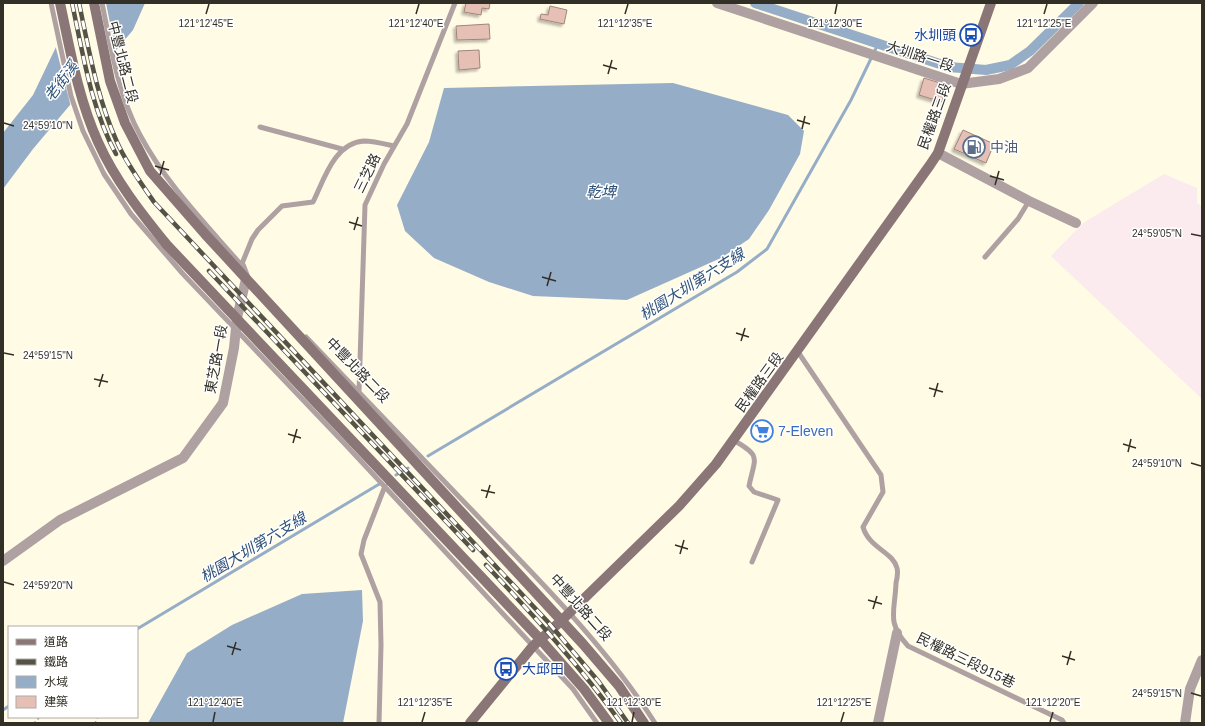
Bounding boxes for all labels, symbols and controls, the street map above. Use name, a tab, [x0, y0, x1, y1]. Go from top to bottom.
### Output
text: 121°12'45"E	[178, 18, 234, 29]
text: 121°12'40"E	[388, 18, 444, 29]
text: 121°12'35"E	[597, 18, 653, 29]
text: 121°12'30"E	[807, 18, 863, 29]
text: 121°12'25"E	[1016, 18, 1072, 29]
street label: 中豐北路二段	[105, 19, 141, 105]
bus stop icon: 水圳頭	[958, 22, 984, 48]
place label: 水圳頭	[914, 27, 956, 43]
street label: 大圳路一段	[884, 38, 956, 74]
water label: 老街溪	[41, 56, 83, 104]
street label: 民權路三段	[915, 80, 953, 152]
text: 24°59'10"N	[23, 120, 73, 131]
fuel station icon: 中油	[961, 134, 987, 160]
place label: 中油	[990, 139, 1018, 155]
street label: 三芝路	[351, 151, 383, 195]
water label: 乾埤	[586, 183, 618, 200]
text: 24°59'05"N	[1132, 228, 1182, 239]
water label: 桃園大圳第六支線	[637, 244, 749, 323]
street label: 東芝路一段	[202, 323, 230, 395]
street label: 中豐北路二段	[323, 334, 393, 406]
street label: 民權路三段	[732, 349, 786, 415]
text: 24°59'15"N	[23, 350, 73, 361]
supermarket icon: 7-Eleven	[749, 418, 775, 444]
place label: 7-Eleven	[778, 423, 833, 439]
text: 24°59'10"N	[1132, 458, 1182, 469]
water label: 桃園大圳第六支線	[197, 508, 311, 585]
street label: 中豐北路二段	[547, 570, 615, 644]
text: 24°59'20"N	[23, 580, 73, 591]
legend	[8, 626, 138, 718]
street label: 民權路三段915巷	[914, 629, 1018, 691]
text: 道路	[44, 635, 68, 649]
text: 鐵路	[44, 655, 68, 669]
bus stop icon: 大邱田	[493, 656, 519, 682]
place label: 大邱田	[522, 661, 564, 677]
text: 水域	[44, 675, 68, 689]
text: 24°59'15"N	[1132, 688, 1182, 699]
text: 建築	[44, 695, 68, 709]
text: 121°12'40"E	[187, 697, 243, 708]
text: 121°12'35"E	[397, 697, 453, 708]
text: 121°12'30"E	[606, 697, 662, 708]
text: 121°12'25"E	[816, 697, 872, 708]
text: 121°12'20"E	[1025, 697, 1081, 708]

